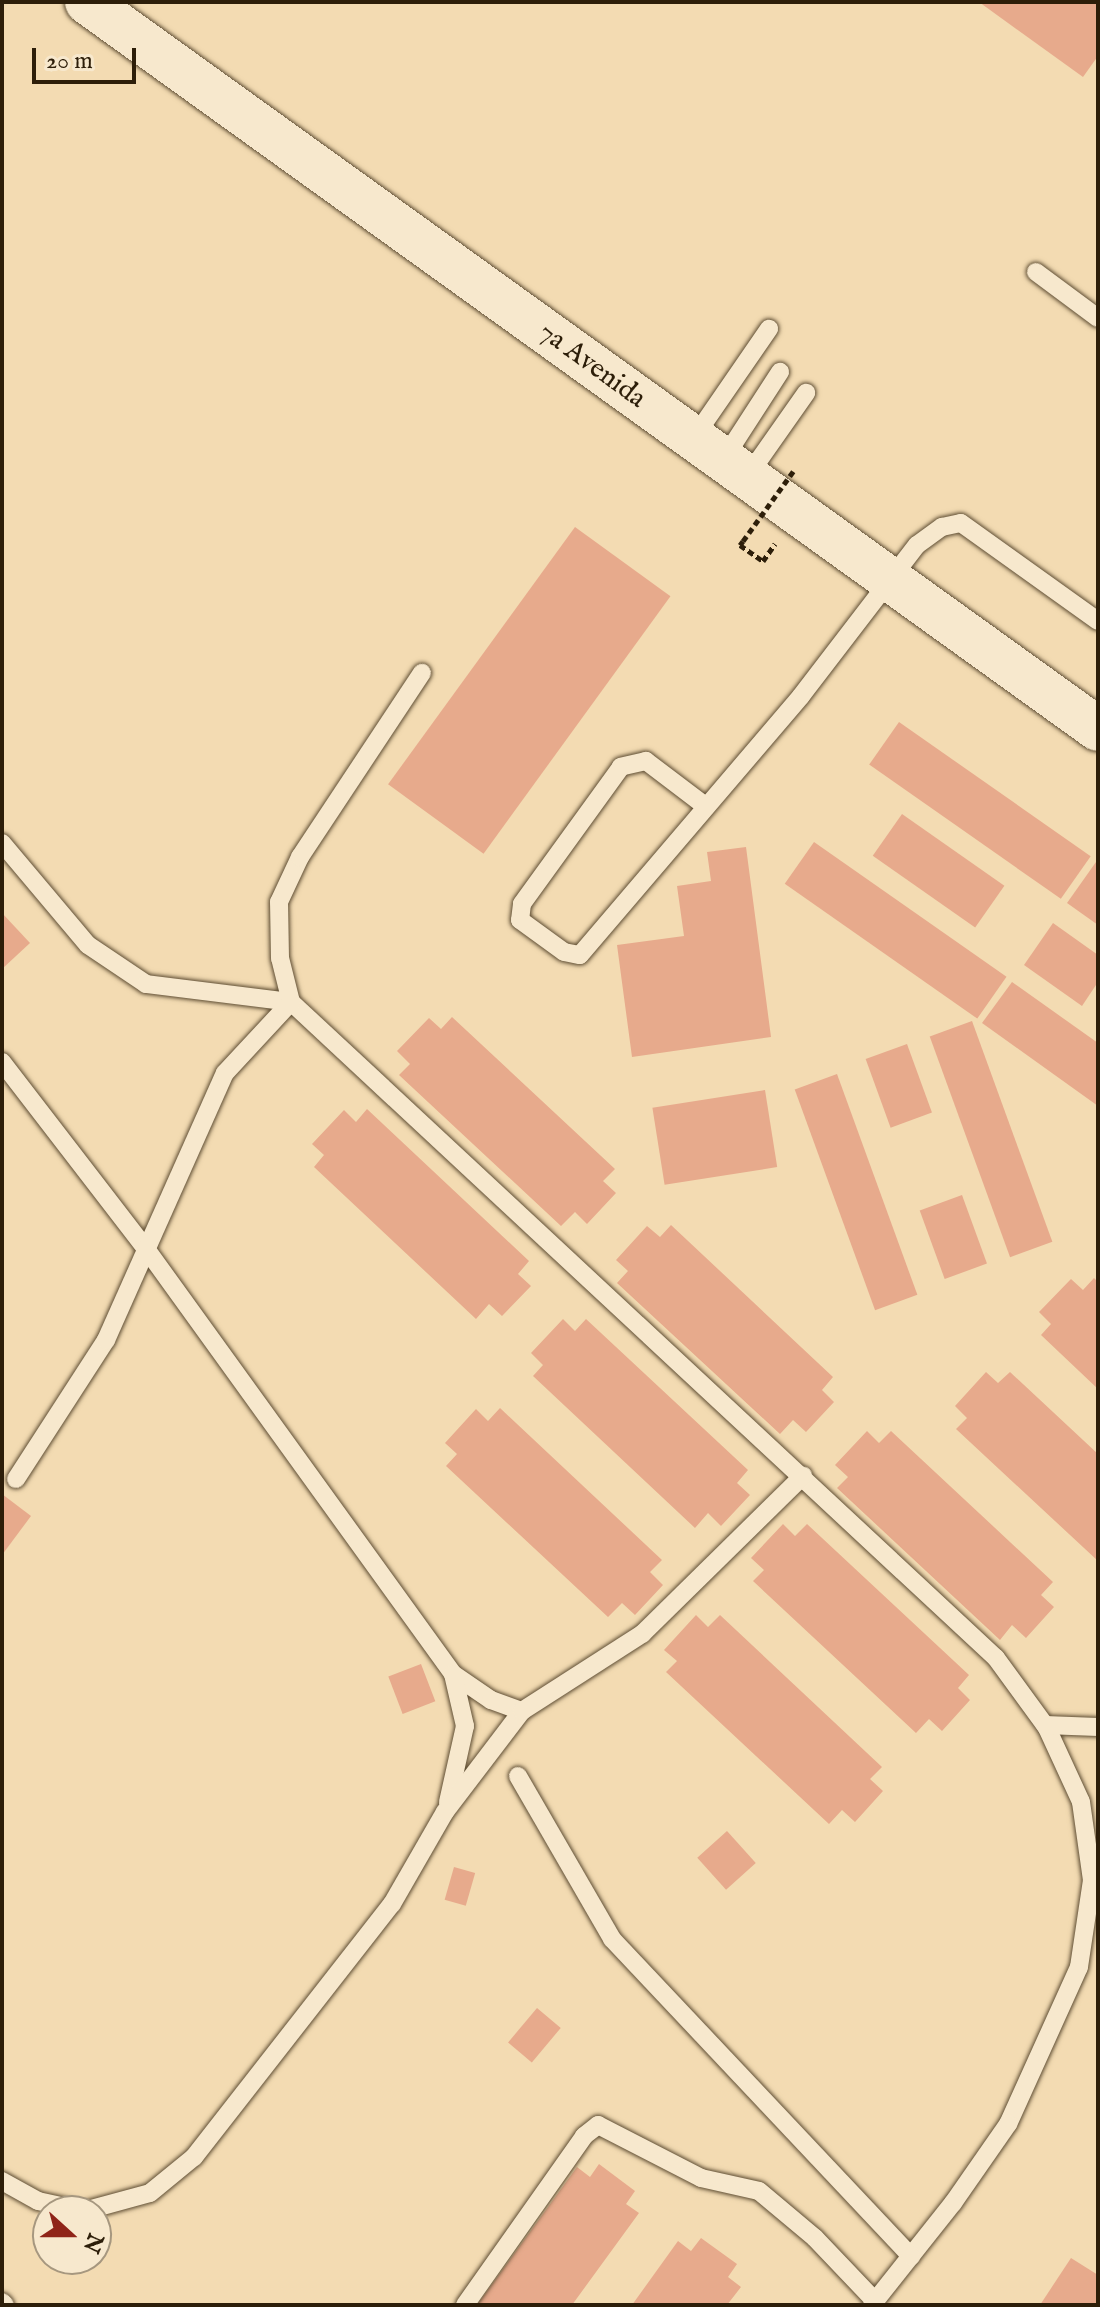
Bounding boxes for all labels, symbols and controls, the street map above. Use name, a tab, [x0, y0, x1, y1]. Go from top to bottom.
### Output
scale bar	[36, 32, 140, 82]
text: 20 m	[46, 46, 93, 77]
street label: 7a Avenida	[532, 316, 652, 416]
north arrow	[32, 2195, 112, 2275]
text: N	[76, 2229, 109, 2257]

